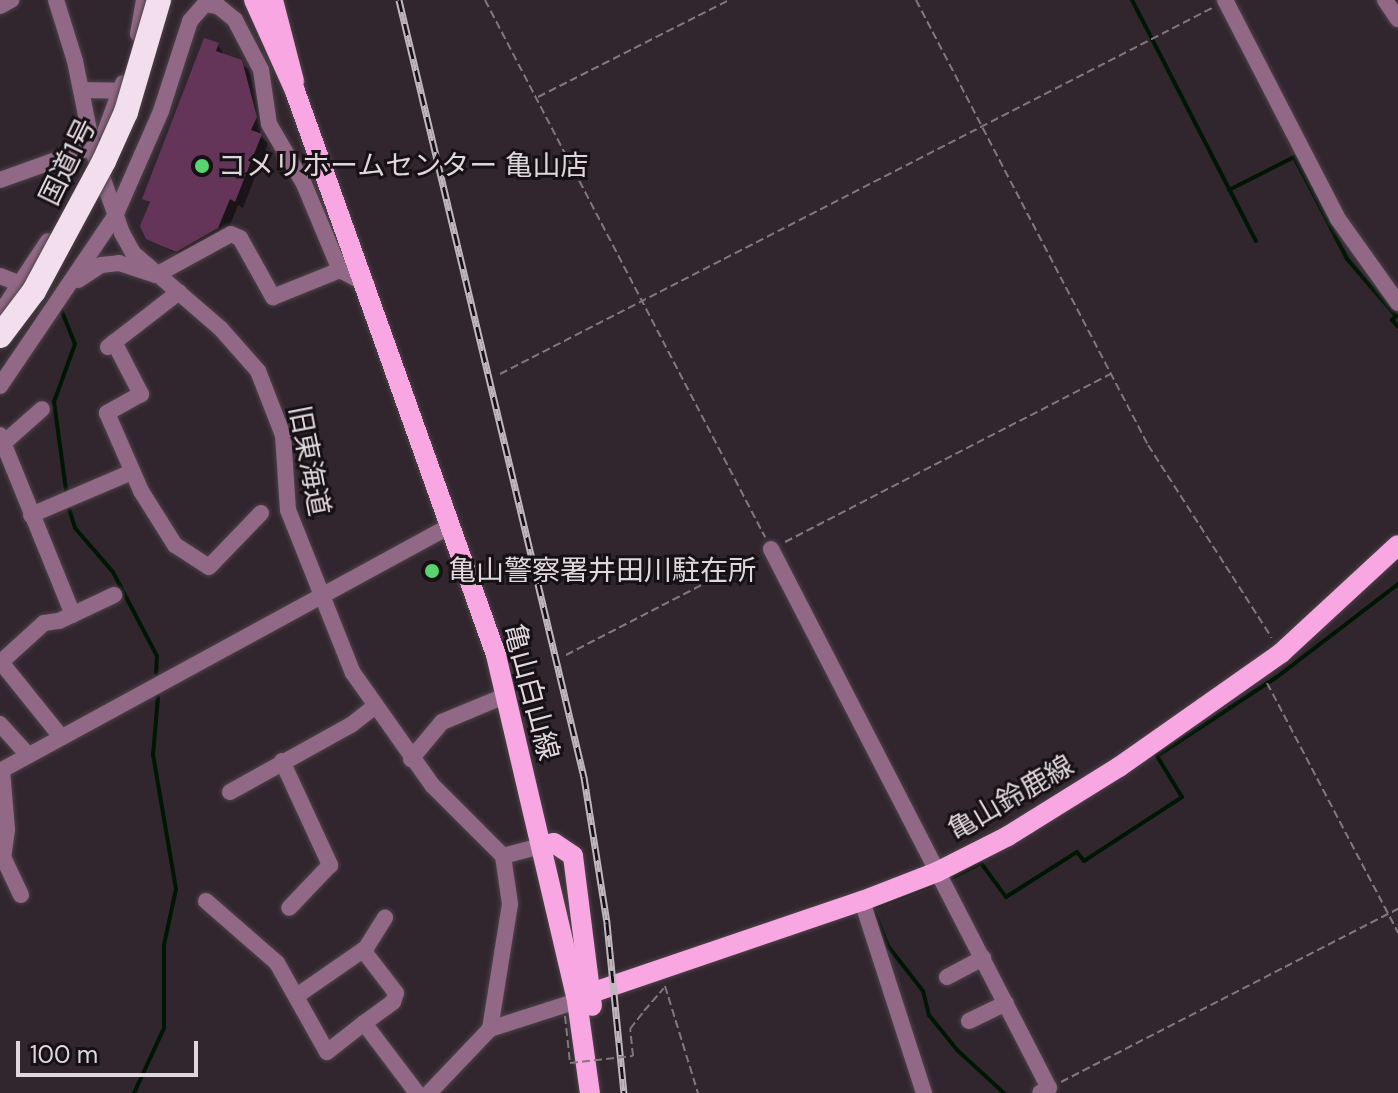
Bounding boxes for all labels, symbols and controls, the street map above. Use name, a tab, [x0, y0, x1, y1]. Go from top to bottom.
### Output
street label: 国道1号	[33, 113, 103, 211]
place label: コメリホームセンター 亀山店	[218, 149, 589, 183]
marker: コメリホームセンター 亀山店	[193, 157, 211, 175]
street label: 旧東海道	[282, 403, 336, 519]
place label: 亀山警察署井田川駐在所	[448, 554, 756, 588]
marker: 亀山警察署井田川駐在所	[423, 562, 441, 580]
street label: 亀山白山線	[497, 620, 565, 764]
street label: 亀山鈴鹿線	[942, 748, 1080, 848]
scale bar	[20, 1025, 202, 1075]
text: 100 m	[30, 1039, 98, 1070]

